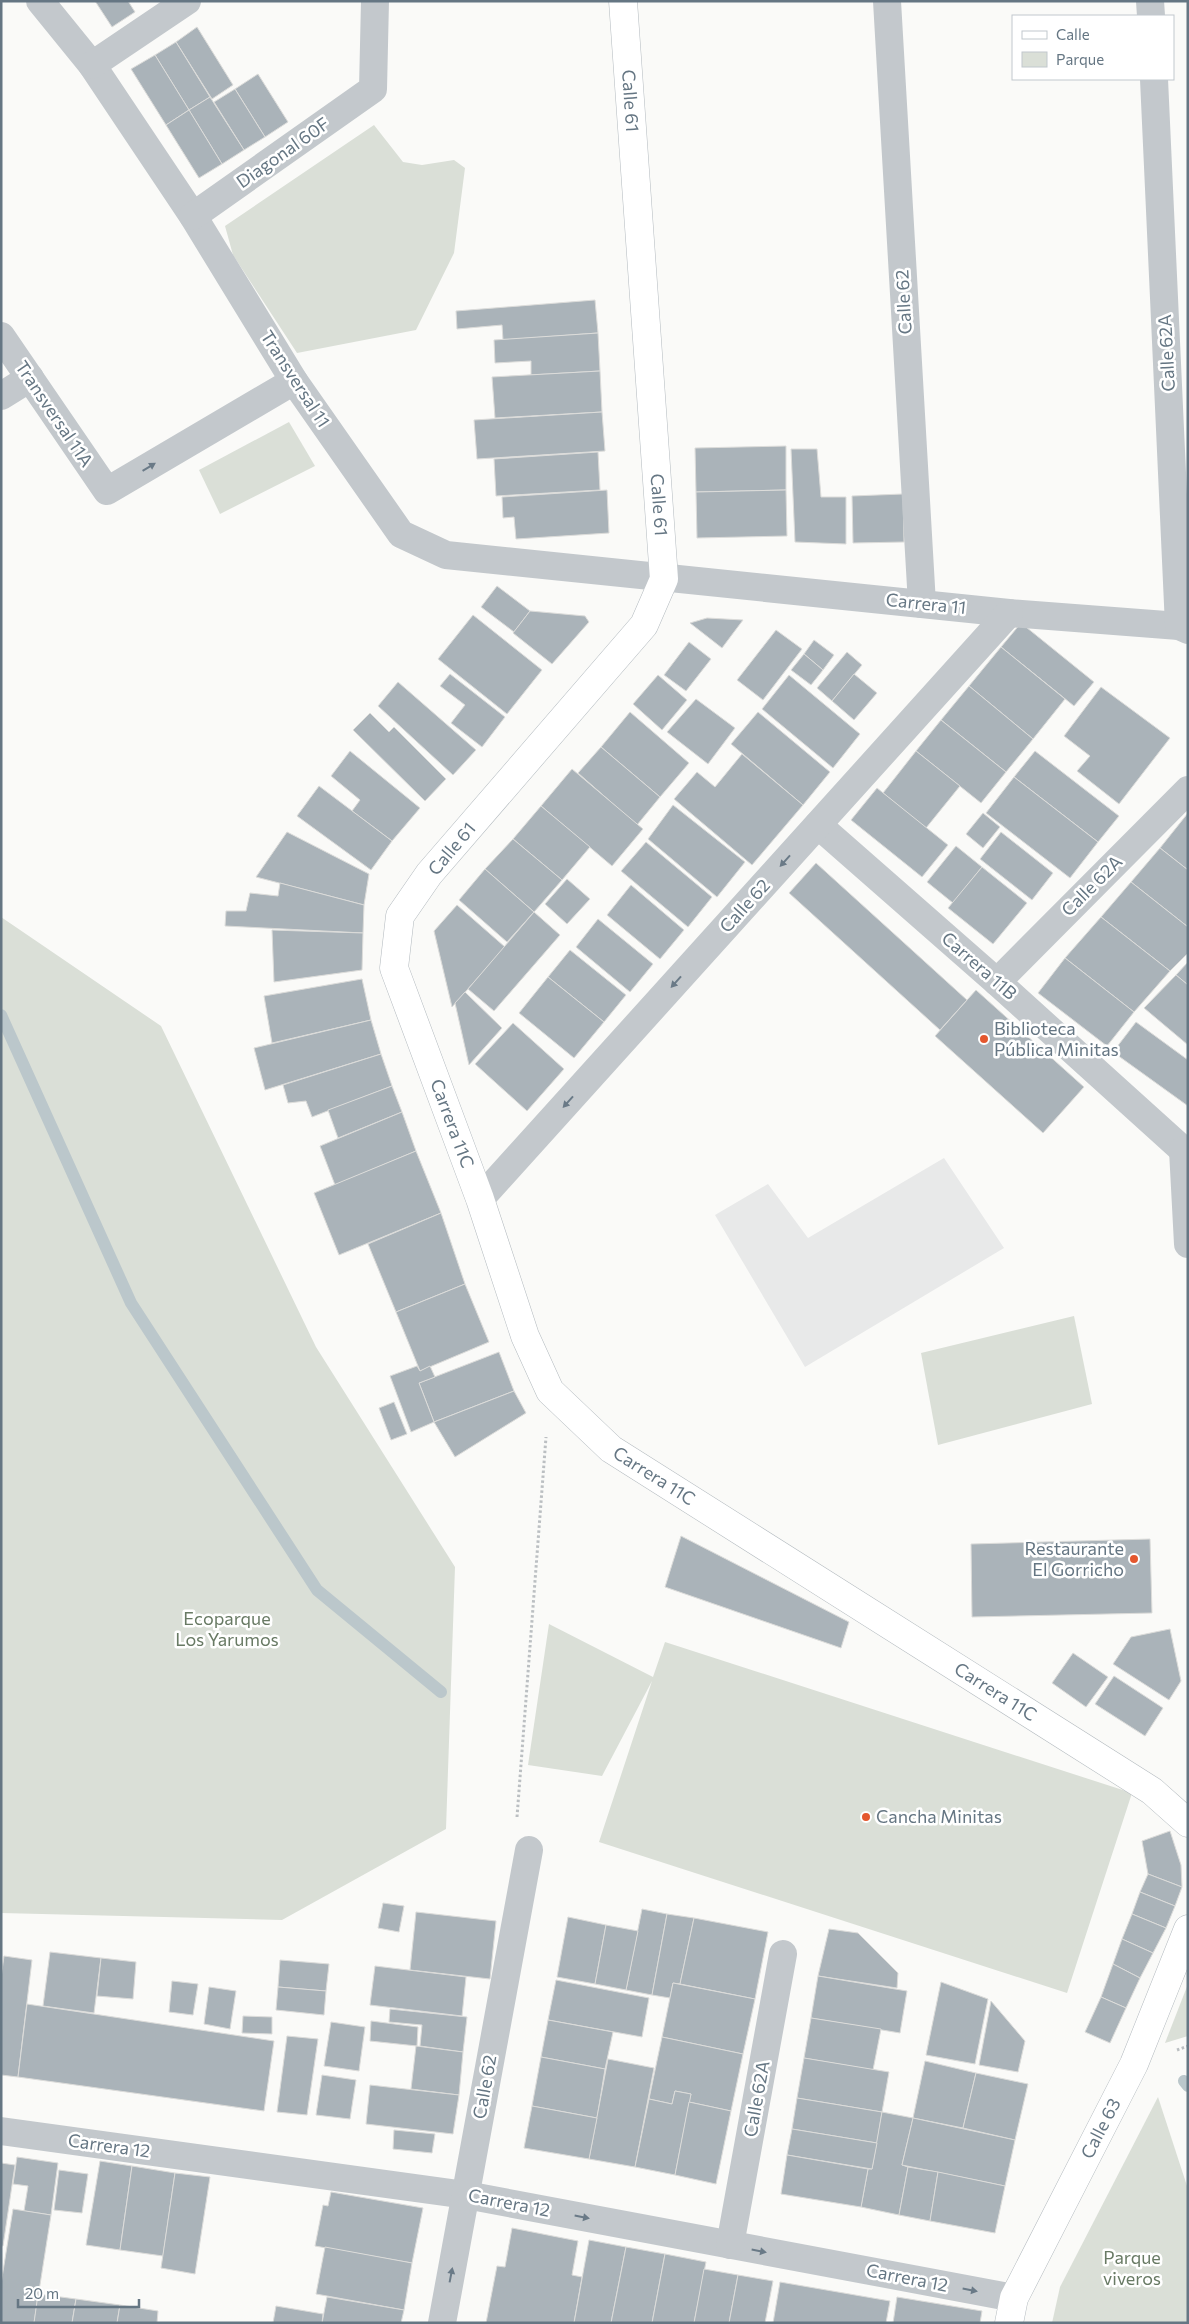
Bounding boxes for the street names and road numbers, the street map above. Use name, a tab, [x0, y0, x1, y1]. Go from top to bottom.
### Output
street label: Calle 61	[618, 69, 644, 133]
street label: Diagonal 60F	[232, 112, 333, 192]
street label: Calle 62	[890, 269, 916, 335]
street label: Calle 62A	[1153, 314, 1179, 392]
street label: Transversal 11	[256, 326, 335, 431]
street label: Transversal 11A	[11, 356, 98, 471]
street label: Calle 61	[647, 473, 673, 537]
street label: Carrera 11	[885, 588, 967, 618]
street label: Calle 61	[423, 817, 480, 879]
street label: Calle 62A	[1056, 850, 1126, 920]
street label: Calle 62	[714, 874, 774, 937]
street label: Carrera 11B	[938, 927, 1022, 1004]
street label: Carrera 11C	[426, 1076, 479, 1171]
street label: Carrera 11C	[609, 1441, 700, 1509]
street label: Carrera 11C	[951, 1657, 1041, 1725]
street label: Calle 62	[468, 2053, 500, 2121]
street label: Calle 62A	[738, 2059, 774, 2139]
street label: Calle 63	[1075, 2094, 1125, 2162]
street label: Carrera 12	[67, 2128, 152, 2162]
street label: Carrera 12	[466, 2183, 552, 2221]
street label: Carrera 12	[864, 2258, 950, 2296]

